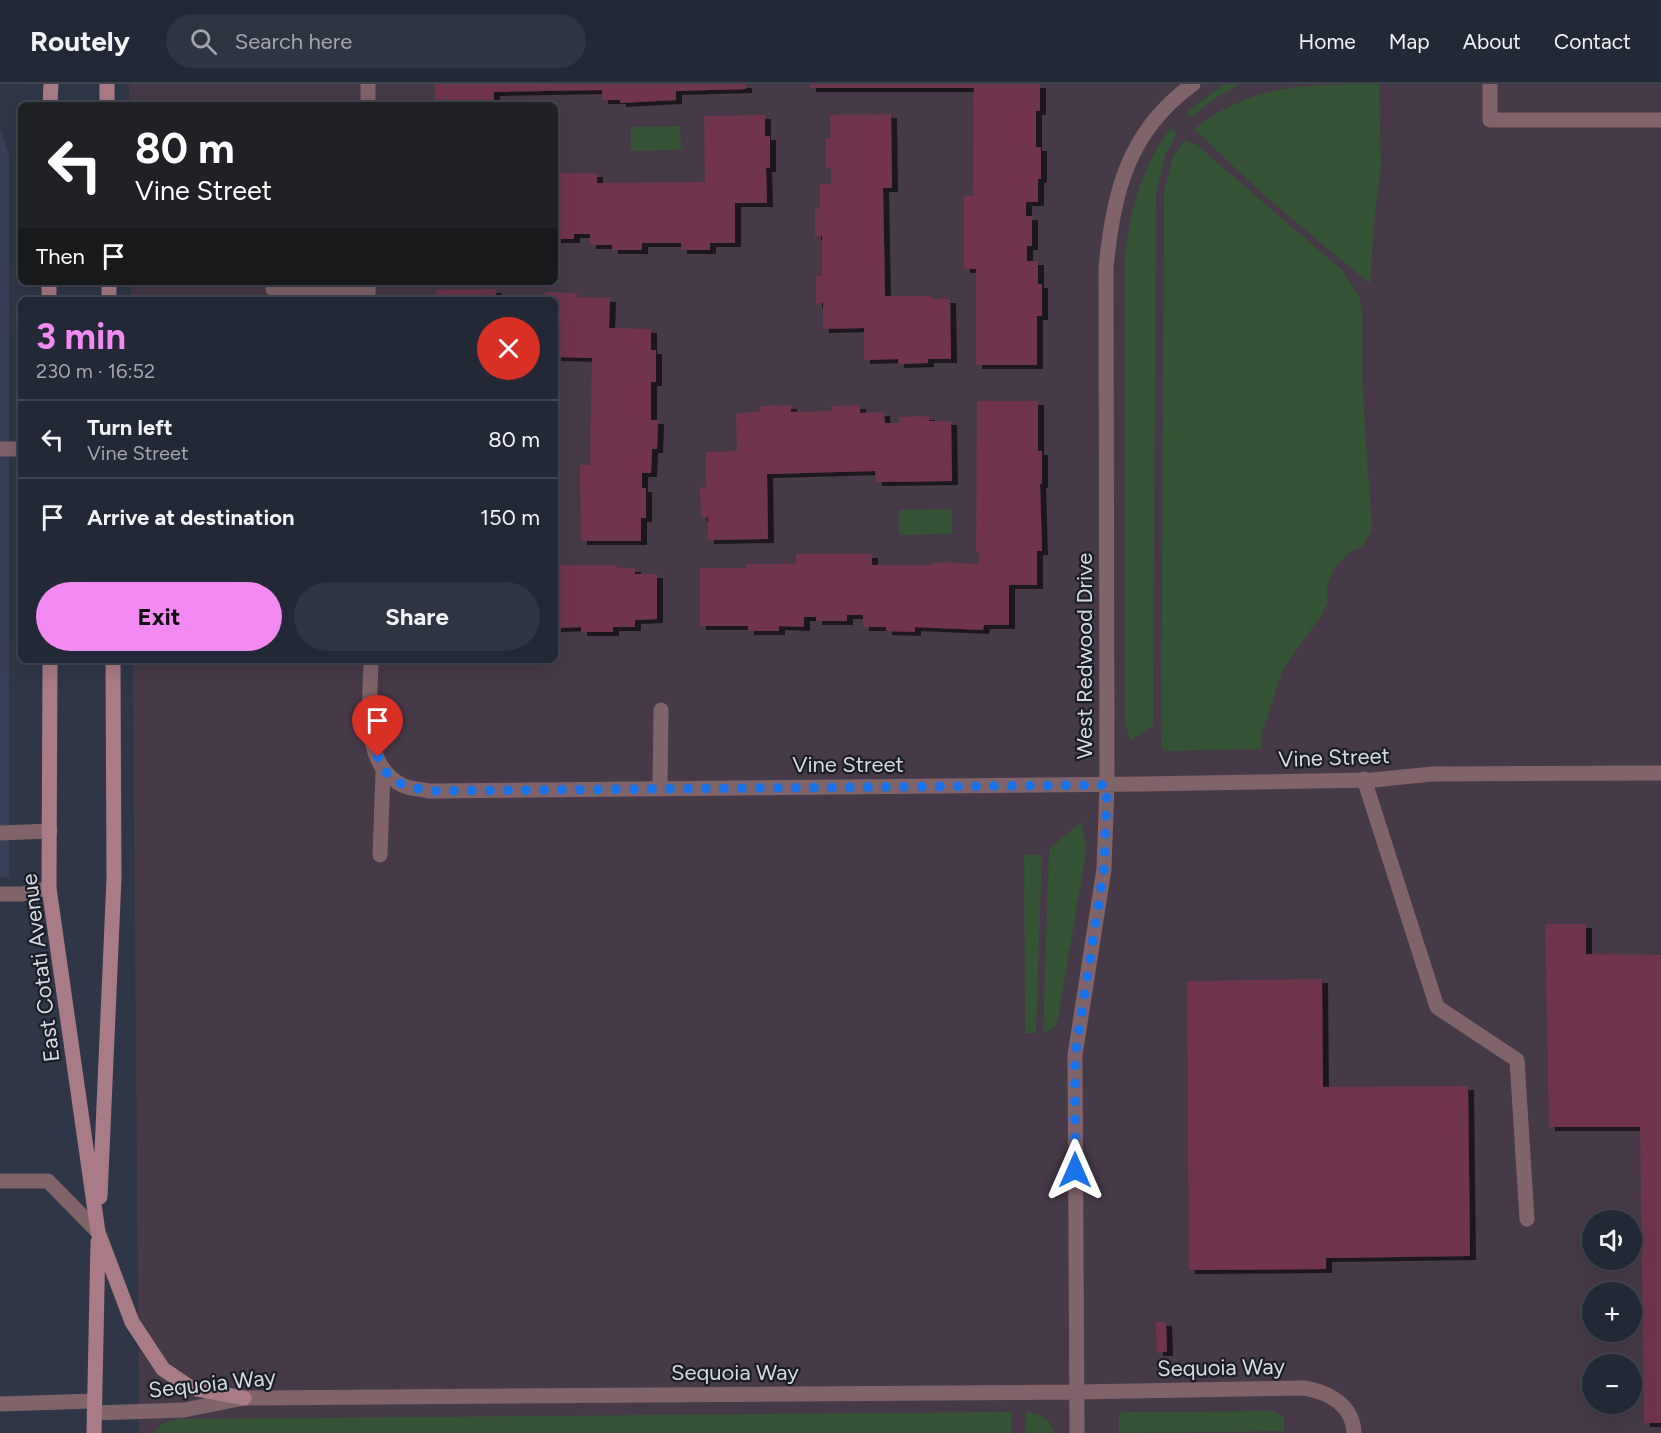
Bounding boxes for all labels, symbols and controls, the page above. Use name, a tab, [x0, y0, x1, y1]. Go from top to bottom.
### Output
search box	[166, 14, 586, 68]
text: Routely	[30, 24, 130, 58]
icon: search	[187, 25, 220, 58]
text: Search here	[235, 28, 352, 55]
text: Home	[1299, 29, 1356, 54]
text: Map	[1389, 29, 1430, 54]
text: About	[1463, 29, 1521, 54]
text: Contact	[1554, 29, 1631, 54]
text: 80 m	[135, 123, 235, 174]
icon: left	[36, 126, 114, 204]
text: Vine Street	[135, 174, 272, 207]
icon: arrive	[97, 240, 130, 273]
text: Then	[36, 243, 85, 270]
text: 3 min	[36, 315, 126, 358]
button: close	[477, 317, 540, 380]
text: 230 m · 16:52	[36, 359, 155, 383]
text: Turn left	[87, 414, 173, 441]
icon: left	[36, 423, 69, 456]
text: 80 m	[488, 426, 540, 453]
text: Vine Street	[87, 441, 189, 465]
icon: arrive	[36, 501, 69, 534]
text: Arrive at destination	[87, 504, 295, 531]
text: 150 m	[480, 504, 540, 531]
street label: West Redwood Drive	[1071, 553, 1098, 759]
button: Exit	[36, 582, 282, 651]
button: Share	[294, 582, 540, 651]
pin	[352, 695, 403, 757]
icon: arrive	[361, 704, 394, 737]
street label: Vine Street	[1278, 742, 1390, 773]
street label: Vine Street	[792, 751, 904, 778]
street label: East Cotati Avenue	[16, 872, 65, 1064]
position arrow	[1043, 1138, 1107, 1202]
map controls	[1582, 1210, 1642, 1414]
button: sound	[1582, 1210, 1642, 1270]
button: +	[1582, 1282, 1642, 1342]
street label: Sequoia Way	[1157, 1353, 1286, 1382]
button: −	[1582, 1354, 1642, 1414]
street label: Sequoia Way	[671, 1359, 799, 1386]
street label: Sequoia Way	[147, 1363, 277, 1404]

